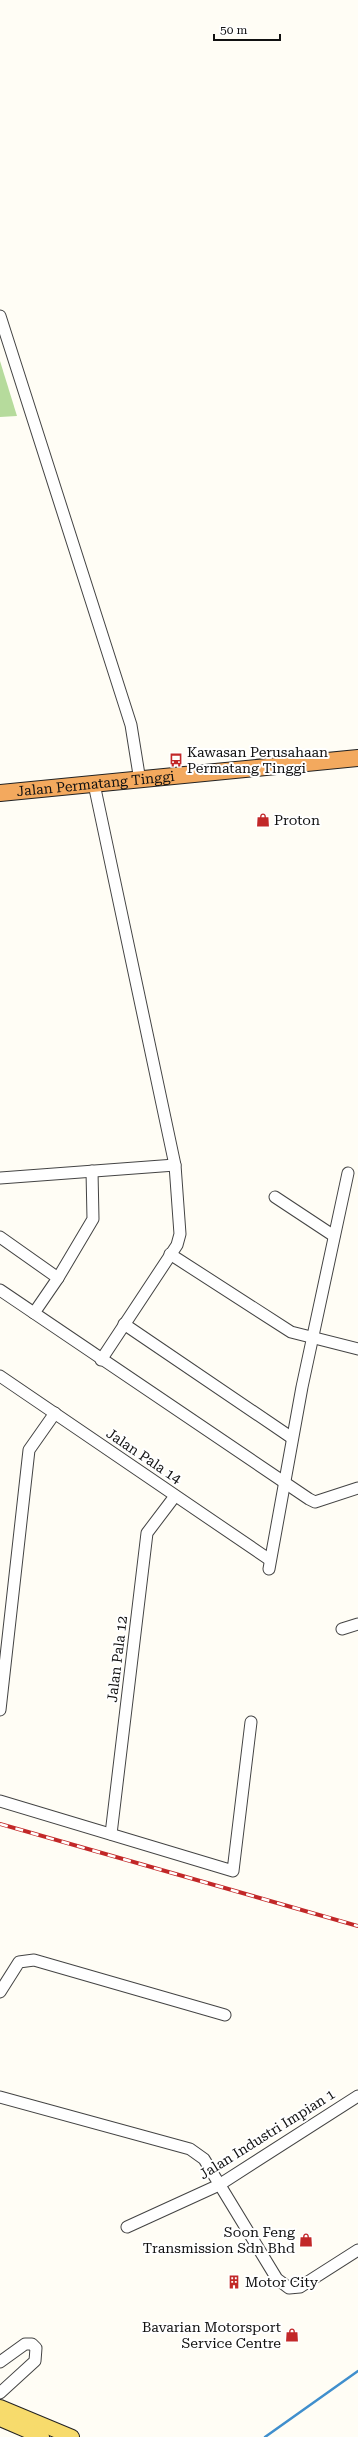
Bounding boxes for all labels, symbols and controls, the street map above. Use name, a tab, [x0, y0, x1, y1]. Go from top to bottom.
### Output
scale bar	[214, 16, 280, 42]
text: 50 m	[220, 23, 247, 37]
place label: Kawasan Perusahaan Permatang Tinggi	[187, 744, 328, 776]
bus stop icon: Kawasan Perusahaan Permatang Tinggi	[168, 752, 184, 768]
street label: Jalan Permatang Tinggi	[16, 768, 176, 799]
shop icon: Proton	[255, 812, 271, 828]
place label: Proton	[274, 812, 320, 828]
street label: Jalan Pala 14	[103, 1425, 185, 1487]
street label: Jalan Pala 12	[104, 1615, 130, 1703]
street label: Jalan Industri Impian 1	[196, 2086, 338, 2182]
place label: Soon Feng Transmission Sdn Bhd	[143, 2224, 295, 2256]
shop icon: Soon Feng Transmission Sdn Bhd	[298, 2232, 314, 2248]
building icon: Motor City	[226, 2274, 242, 2290]
place label: Motor City	[245, 2274, 319, 2290]
place label: Bavarian Motorsport Service Centre	[142, 2319, 281, 2351]
shop icon: Bavarian Motorsport Service Centre	[284, 2327, 300, 2343]

